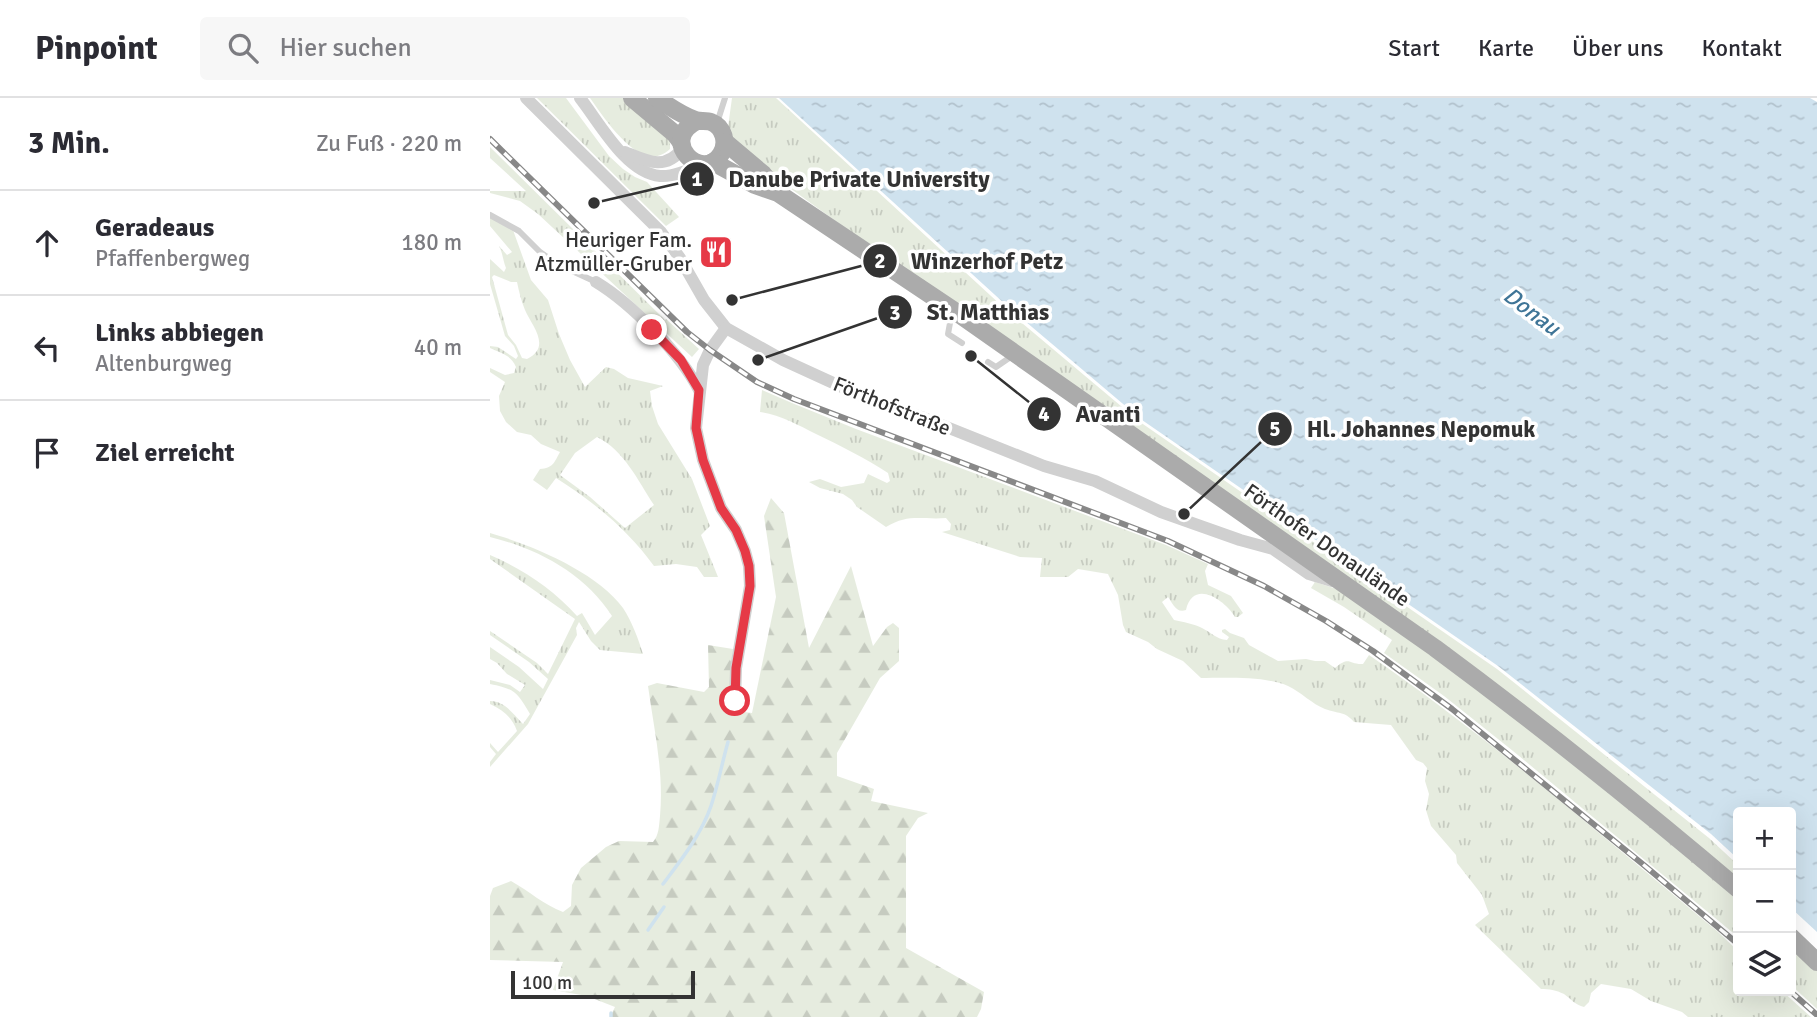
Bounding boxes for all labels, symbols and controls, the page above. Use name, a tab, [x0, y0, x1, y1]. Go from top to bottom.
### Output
search box	[200, 17, 690, 80]
text: Pinpoint	[35, 28, 158, 69]
icon: search	[224, 29, 262, 67]
text: Hier suchen	[280, 32, 412, 64]
text: Start	[1388, 33, 1440, 63]
text: Karte	[1478, 33, 1534, 63]
text: Über uns	[1572, 33, 1664, 63]
text: Kontakt	[1702, 33, 1782, 63]
text: 3 Min.	[28, 125, 110, 162]
text: Zu Fuß · 220 m	[316, 129, 462, 158]
callout: Danube Private University	[679, 157, 1004, 201]
text: Danube Private University	[728, 165, 990, 194]
text: 1	[691, 166, 703, 192]
text: Geradeaus	[95, 212, 214, 244]
icon: ahead	[28, 224, 66, 262]
place label: Heuriger Fam. Atzmüller-Gruber	[535, 227, 692, 277]
text: 180 m	[401, 228, 462, 257]
restaurant icon: Heuriger Fam. Atzmüller-Gruber	[697, 233, 735, 271]
callout: Winzerhof Petz	[862, 239, 1078, 283]
text: Pfaffenbergweg	[95, 244, 250, 273]
text: Winzerhof Petz	[911, 247, 1063, 276]
text: 2	[874, 248, 886, 274]
water label: Donau	[1498, 281, 1567, 343]
callout: St. Matthias	[878, 290, 1063, 334]
text: St. Matthias	[927, 298, 1049, 327]
text: 3	[889, 300, 901, 326]
route end	[636, 314, 667, 345]
text: Links abbiegen	[95, 317, 264, 349]
icon: left	[28, 329, 66, 367]
text: 40 m	[414, 333, 462, 362]
text: Altenburgweg	[95, 349, 232, 378]
street label: Förthofstraße	[829, 371, 955, 441]
callout: Avanti	[1027, 392, 1155, 436]
text: Avanti	[1075, 400, 1141, 429]
text: 4	[1038, 401, 1050, 427]
callout: Hl. Johannes Nepomuk	[1258, 407, 1549, 451]
text: Hl. Johannes Nepomuk	[1307, 415, 1535, 444]
text: 5	[1269, 416, 1281, 442]
icon: arrive	[28, 434, 66, 472]
text: Ziel erreicht	[95, 437, 235, 469]
street label: Förthofer Donaulände	[1239, 478, 1415, 612]
route start	[719, 685, 750, 716]
map controls	[1733, 807, 1796, 996]
button: +	[1733, 807, 1796, 870]
button: −	[1733, 870, 1796, 933]
button: layers	[1733, 933, 1796, 996]
scale bar	[511, 968, 695, 1000]
text: 100 m	[522, 971, 572, 995]

